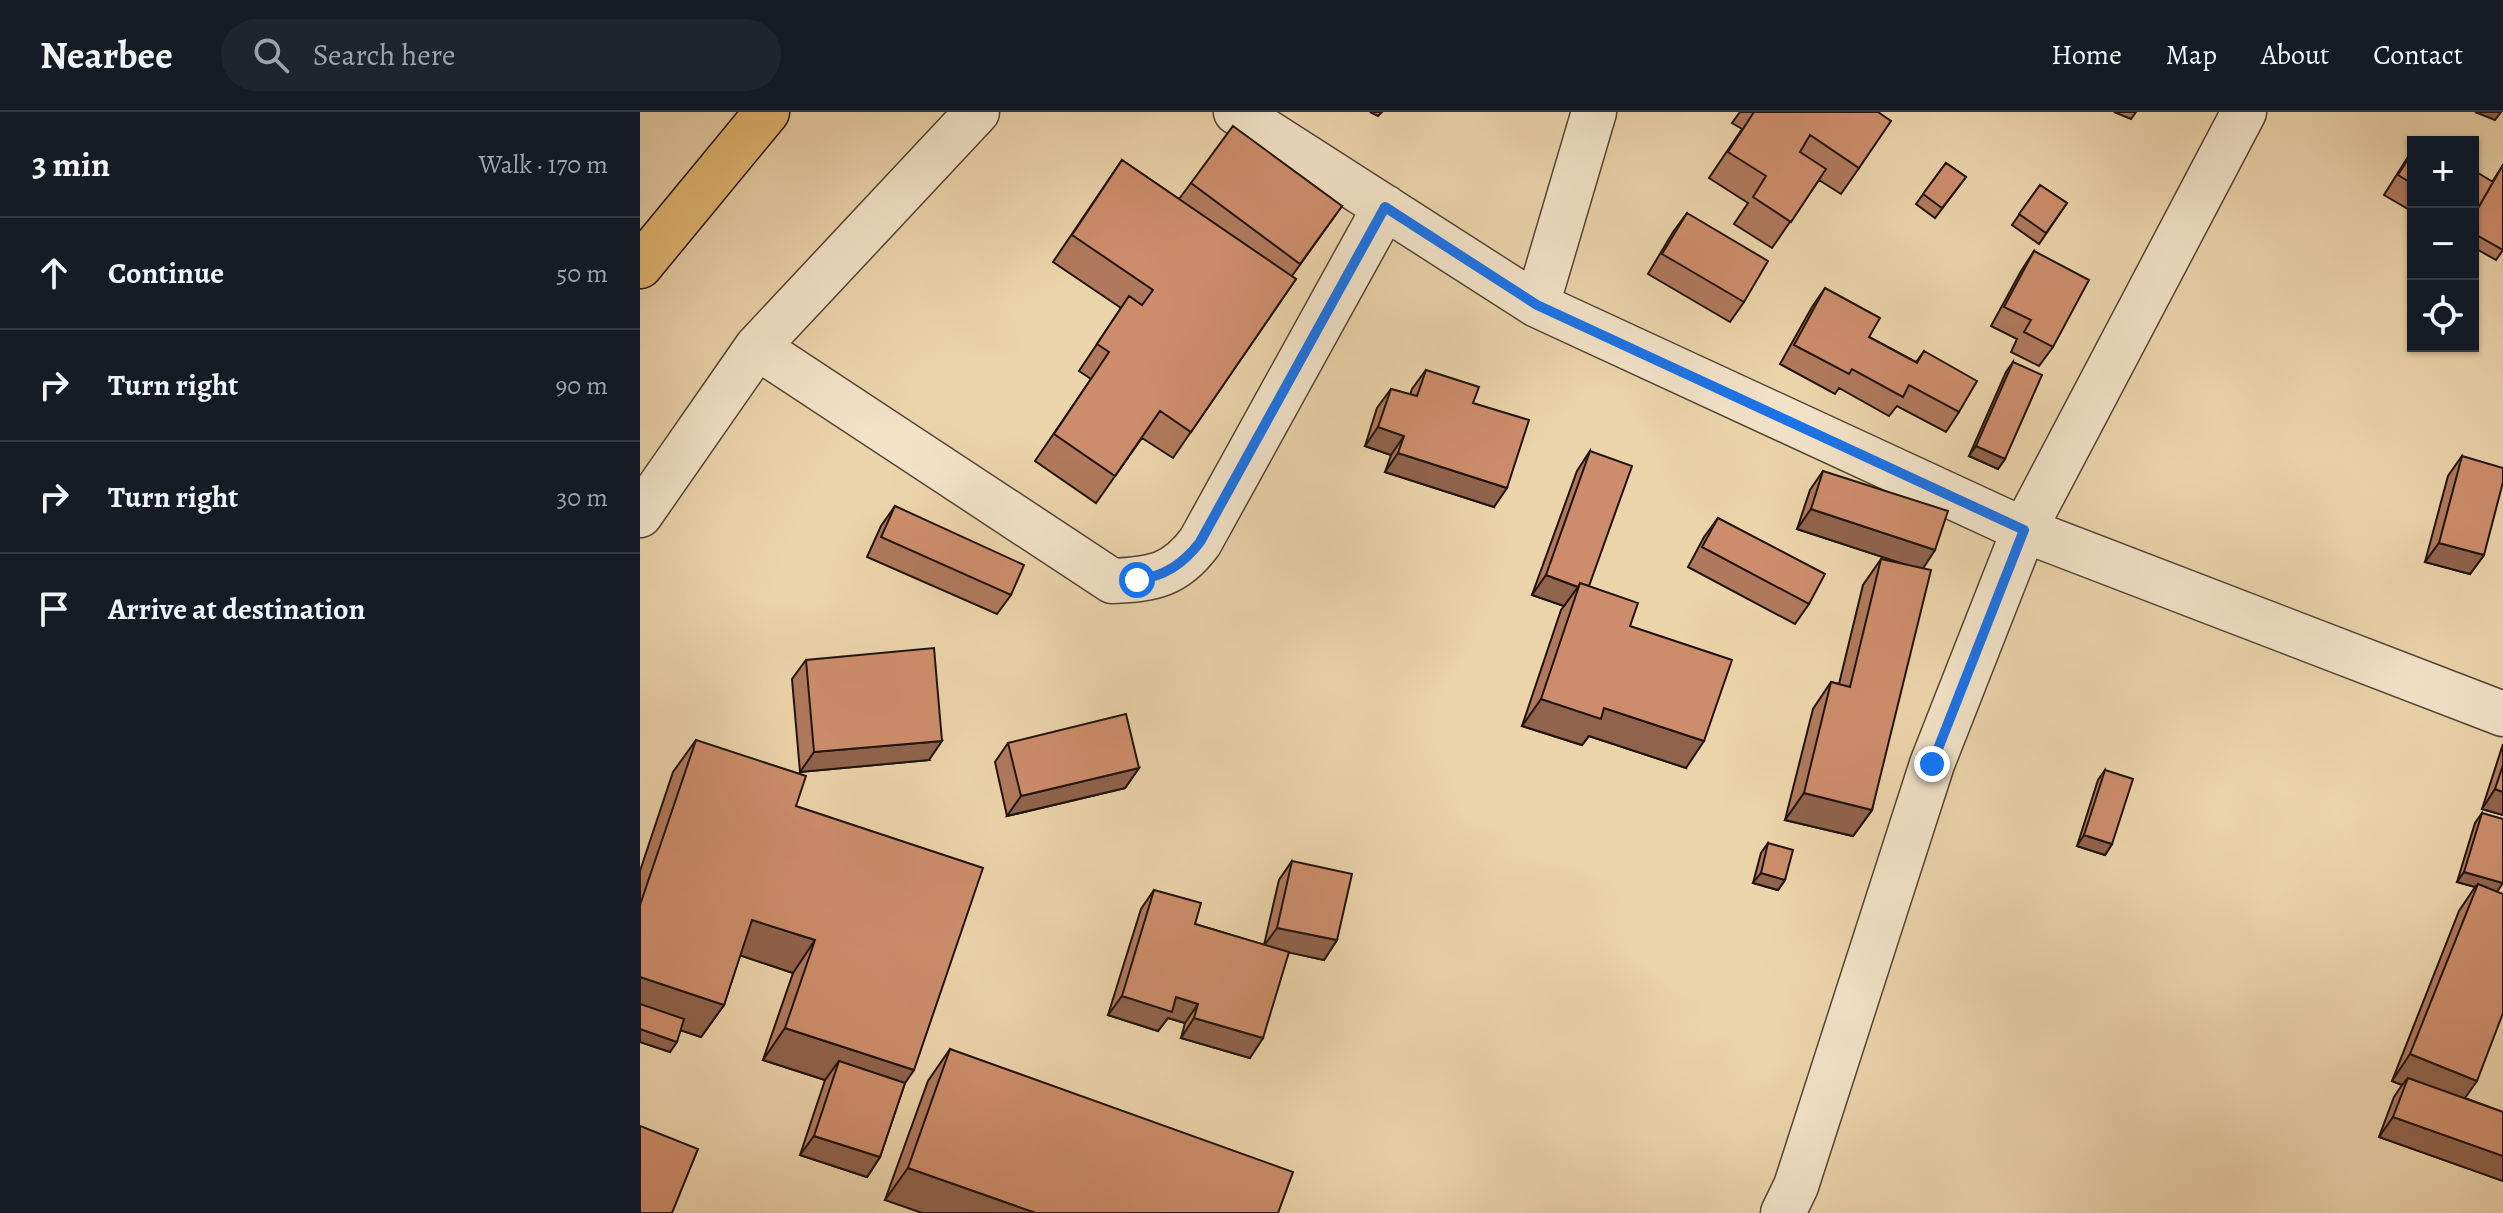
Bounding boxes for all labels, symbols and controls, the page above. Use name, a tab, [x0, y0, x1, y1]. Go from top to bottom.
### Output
search box	[221, 19, 781, 91]
text: Nearbee	[40, 29, 173, 81]
icon: search	[249, 33, 293, 77]
text: Search here	[313, 35, 455, 75]
text: Home	[2051, 36, 2122, 74]
text: Map	[2166, 36, 2217, 74]
text: About	[2261, 36, 2329, 74]
text: Contact	[2373, 36, 2463, 74]
map controls	[2407, 136, 2479, 352]
button: +	[2407, 136, 2479, 208]
text: 3 min	[32, 141, 110, 188]
text: Walk · 170 m	[479, 147, 608, 182]
button: −	[2407, 208, 2479, 280]
icon: ahead	[32, 251, 76, 295]
text: Continue	[108, 253, 224, 293]
text: 50 m	[556, 256, 608, 291]
button: locate	[2407, 280, 2479, 352]
icon: right	[32, 363, 76, 407]
text: Turn right	[108, 365, 238, 405]
text: 90 m	[556, 368, 608, 403]
icon: right	[32, 475, 76, 519]
text: Turn right	[108, 477, 238, 517]
text: 30 m	[557, 480, 608, 515]
route start	[1119, 562, 1155, 598]
icon: arrive	[32, 587, 76, 631]
text: Arrive at destination	[108, 589, 365, 629]
route end	[1914, 746, 1950, 782]

